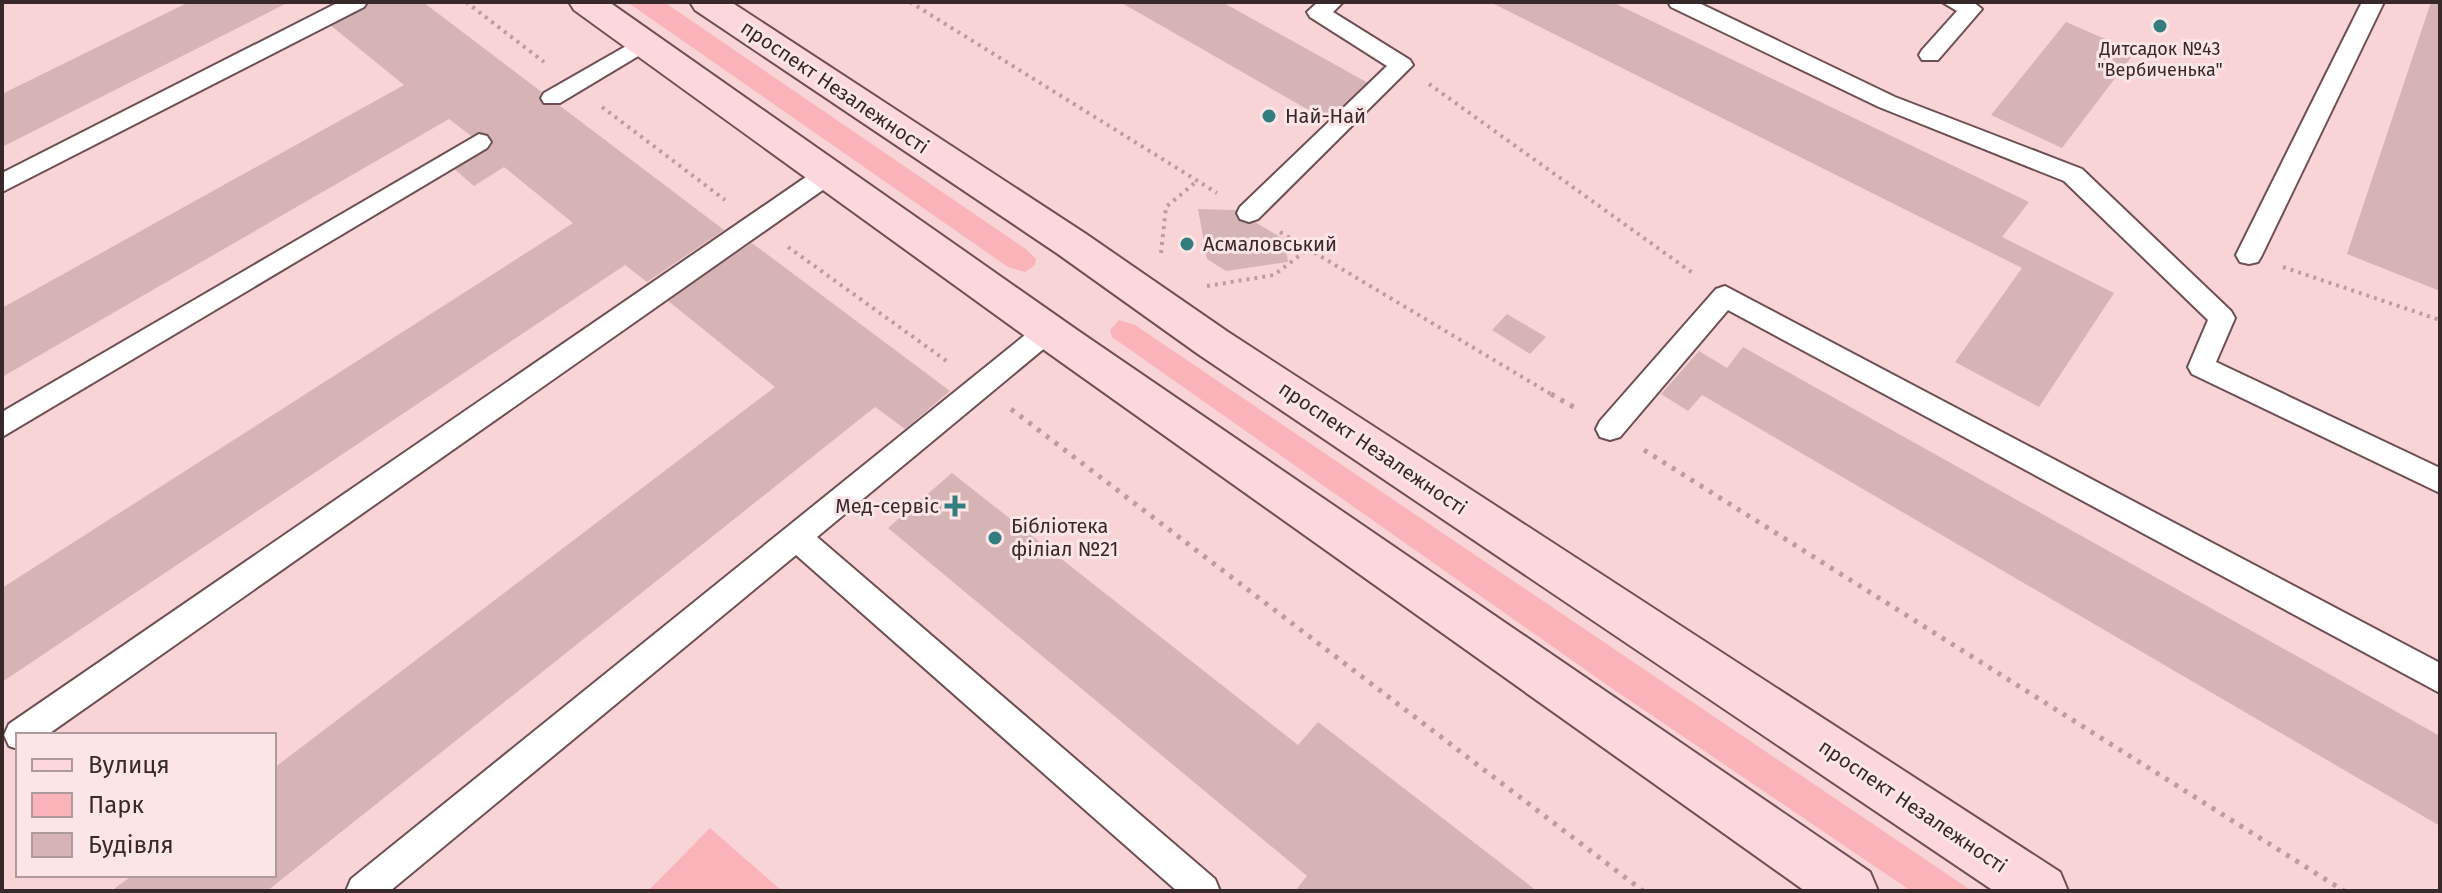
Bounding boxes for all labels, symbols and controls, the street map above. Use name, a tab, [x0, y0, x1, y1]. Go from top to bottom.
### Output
street label: проспект Незалежності	[737, 15, 933, 159]
marker: Дитсадок №43 "Вербиченька"	[2151, 17, 2169, 35]
place label: Дитсадок №43 "Вербиченька"	[2097, 38, 2223, 81]
place label: Най-Най	[1285, 104, 1366, 128]
marker: Най-Най	[1260, 107, 1278, 125]
place label: Асмаловський	[1203, 232, 1337, 256]
marker: Асмаловський	[1178, 235, 1196, 253]
street label: проспект Незалежності	[1275, 376, 1471, 520]
place label: Мед-сервіс	[835, 494, 939, 518]
marker: Мед-сервіс	[946, 497, 964, 515]
place label: Бібліотека філіал №21	[1011, 514, 1118, 561]
marker: Бібліотека філіал №21	[986, 529, 1004, 547]
legend	[16, 733, 276, 877]
street label: проспект Незалежності	[1815, 734, 2011, 878]
text: Вулиця	[88, 751, 170, 779]
text: Парк	[88, 791, 145, 819]
text: Будівля	[88, 831, 174, 859]

